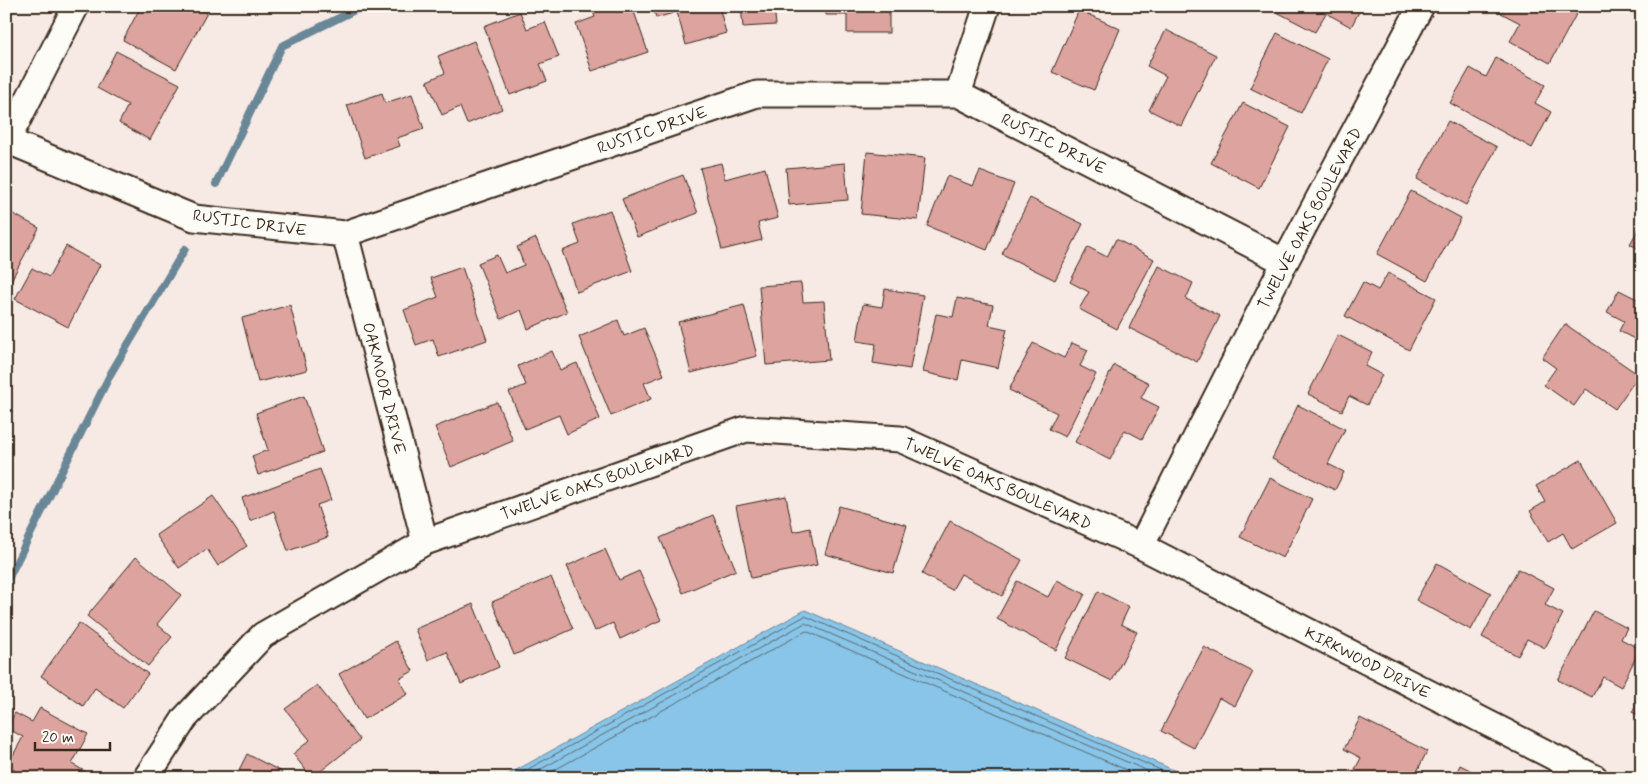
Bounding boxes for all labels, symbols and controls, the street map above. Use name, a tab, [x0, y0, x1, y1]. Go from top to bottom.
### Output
street label: RUSTIC DRIVE	[595, 102, 710, 159]
street label: RUSTIC DRIVE	[997, 109, 1109, 180]
street label: TWELVE OAKS BOULEVARD	[1253, 124, 1367, 313]
street label: RUSTIC DRIVE	[191, 205, 308, 242]
street label: OAKMOOR DRIVE	[357, 320, 410, 456]
street label: TWELVE OAKS BOULEVARD	[900, 433, 1095, 535]
street label: TWELVE OAKS BOULEVARD	[498, 439, 697, 525]
street label: KIRKWOOD DRIVE	[1301, 623, 1434, 704]
scale bar	[35, 719, 110, 751]
text: 20 m	[42, 728, 74, 748]

